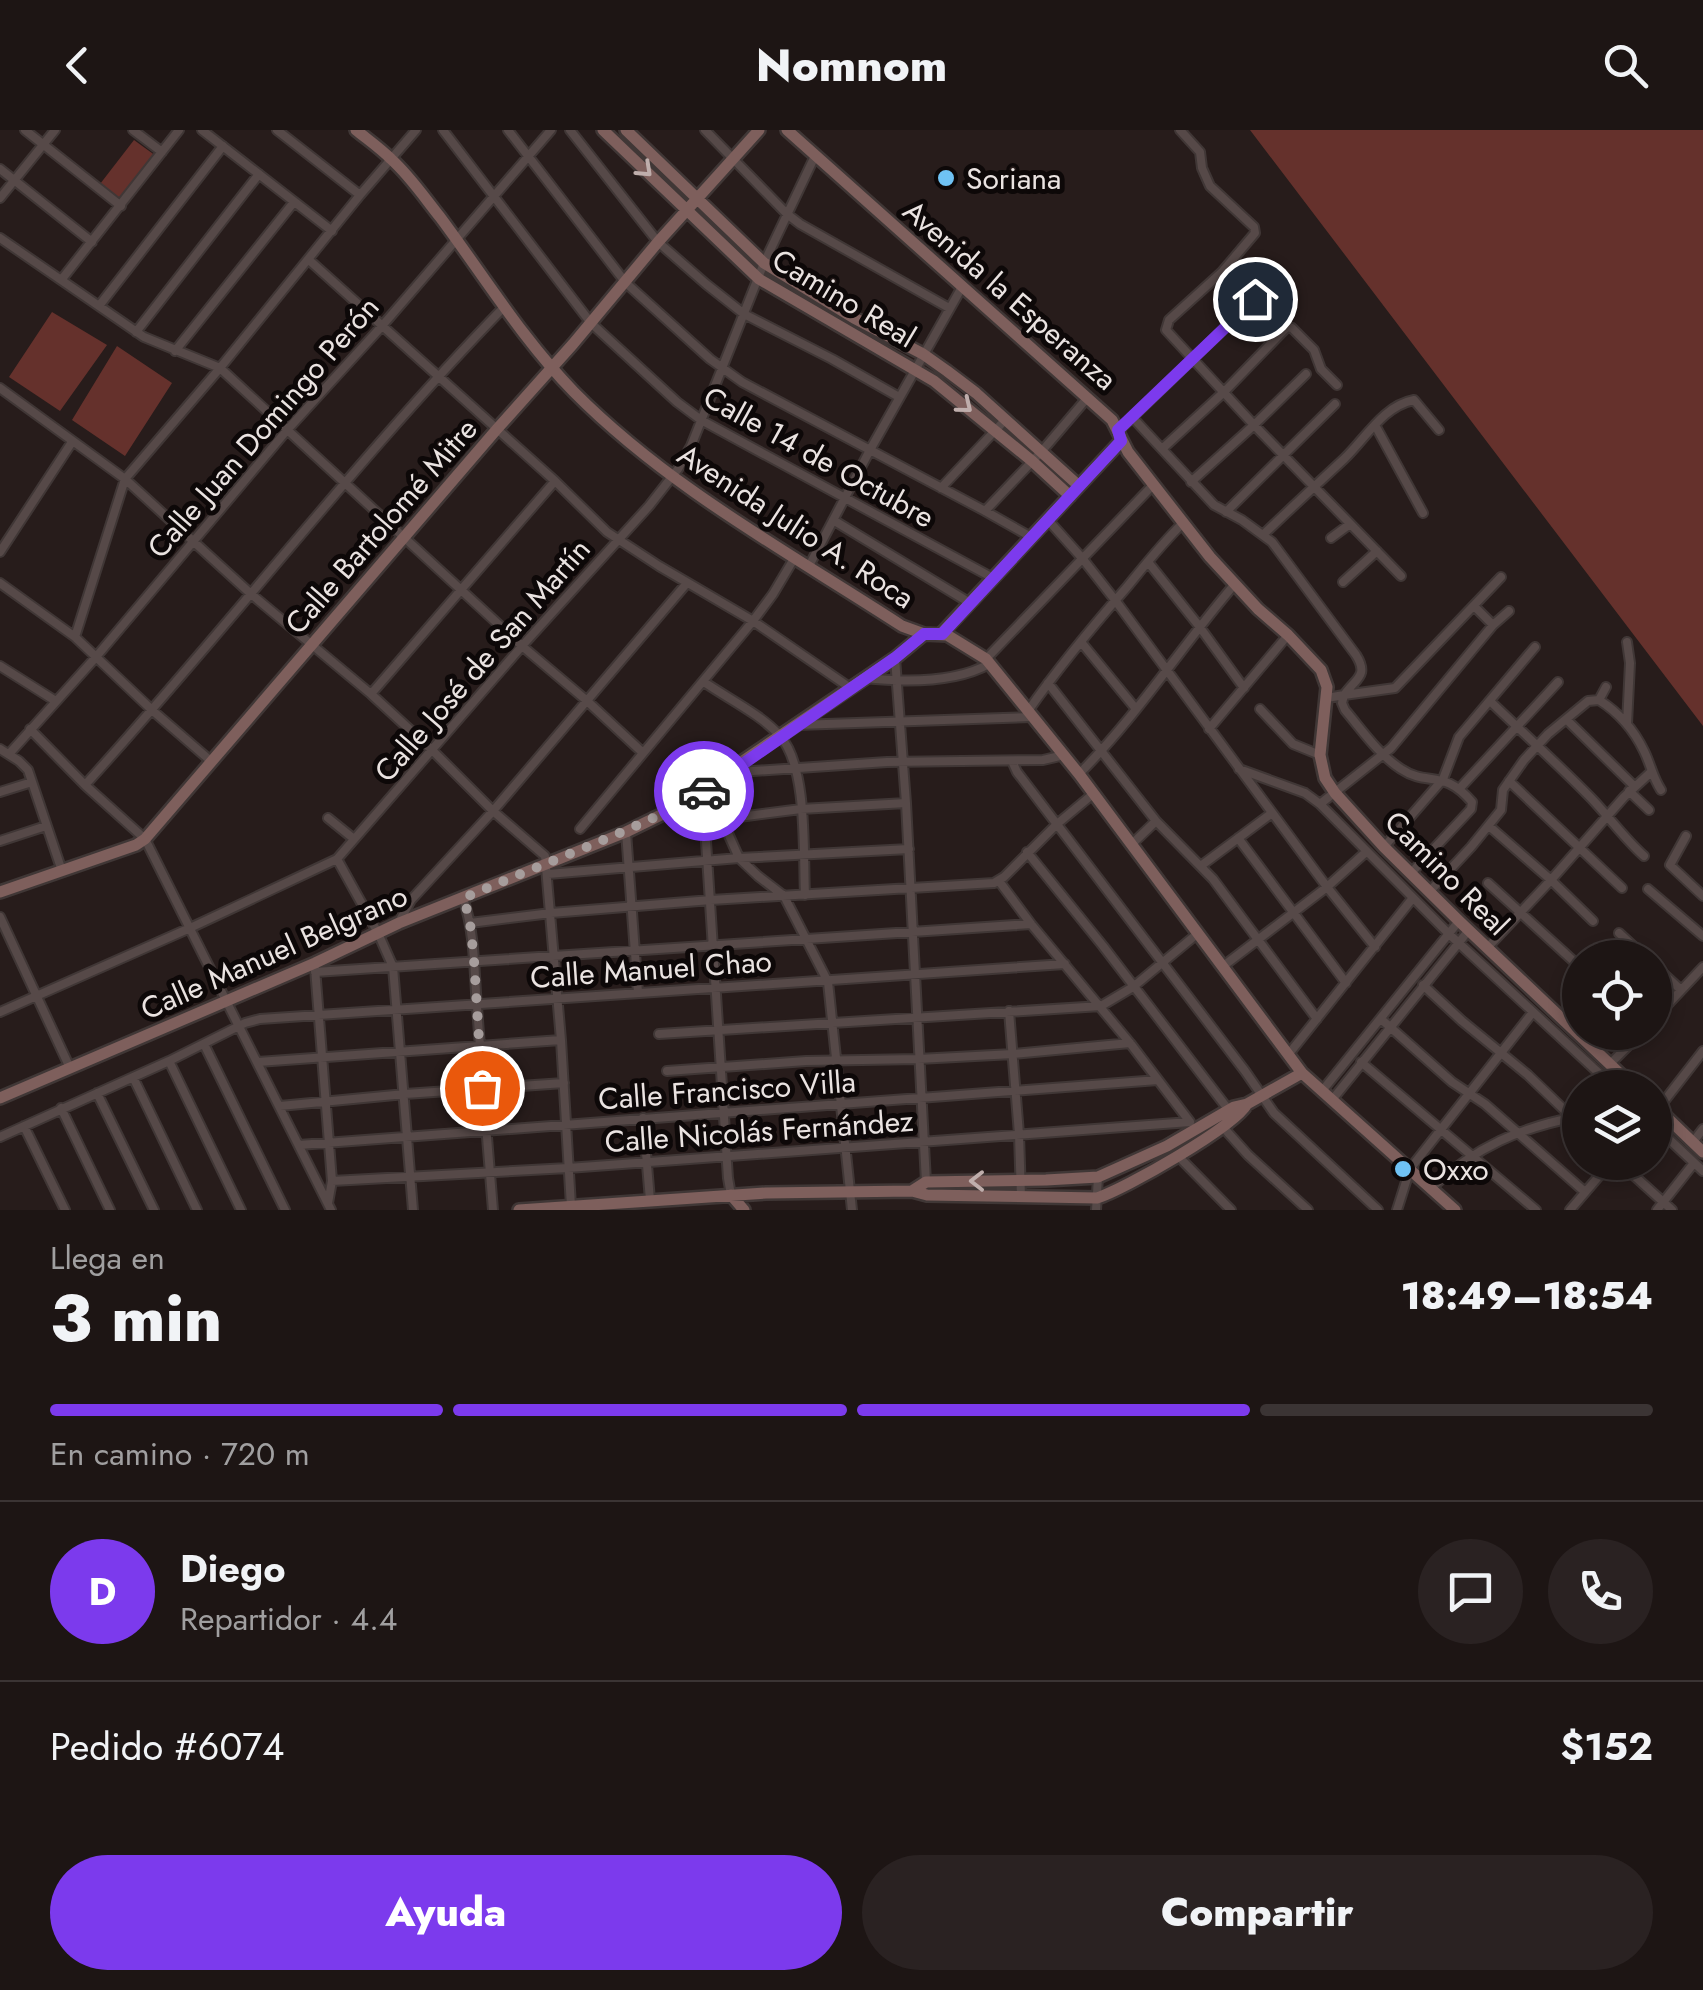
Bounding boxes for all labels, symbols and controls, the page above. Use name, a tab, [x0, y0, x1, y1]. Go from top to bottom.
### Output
text: Nomnom	[756, 33, 947, 98]
icon: back	[50, 38, 105, 93]
icon: search	[1598, 38, 1653, 93]
place label: Soriana	[966, 157, 1062, 200]
one-way arrow	[633, 158, 651, 176]
marker: Soriana	[935, 167, 957, 189]
street label: Avenida la Esperanza	[894, 190, 1126, 400]
street label: Camino Real	[764, 238, 924, 358]
pin	[1213, 257, 1298, 342]
icon: home	[1228, 272, 1283, 327]
street label: Calle Juan Domingo Perón	[137, 287, 389, 567]
street label: Calle 14 de Octubre	[696, 376, 942, 538]
one-way arrow	[953, 394, 971, 412]
street label: Calle Bartolomé Mitre	[275, 408, 487, 644]
street label: Avenida Julio A. Roca	[669, 433, 923, 619]
street label: Calle José de San Martín	[364, 529, 600, 791]
courier	[654, 741, 754, 841]
icon: car	[677, 764, 732, 819]
street label: Camino Real	[1375, 801, 1519, 945]
street label: Calle Manuel Belgrano	[134, 874, 414, 1030]
street label: Calle Manuel Chao	[529, 939, 773, 999]
map controls	[1562, 940, 1672, 1180]
button: locate	[1562, 940, 1672, 1050]
pin	[440, 1046, 525, 1131]
street label: Calle Francisco Villa	[597, 1060, 857, 1120]
icon: bag	[455, 1061, 510, 1116]
button: layers	[1562, 1070, 1672, 1180]
street label: Calle Nicolás Fernández	[603, 1099, 915, 1163]
place label: Oxxo	[1423, 1148, 1489, 1191]
marker: Oxxo	[1392, 1158, 1414, 1180]
one-way arrow	[969, 1170, 984, 1192]
text: Llega en	[50, 1235, 165, 1281]
text: 18:49–18:54	[1401, 1268, 1653, 1323]
text: 3 min	[50, 1271, 222, 1365]
text: En camino · 720 m	[50, 1431, 310, 1477]
button: chat	[1418, 1539, 1523, 1644]
button: phone	[1548, 1539, 1653, 1644]
text: Diego	[180, 1541, 286, 1596]
text: D	[89, 1564, 116, 1619]
text: Repartidor · 4.4	[180, 1596, 397, 1642]
text: Pedido #6074	[50, 1719, 284, 1774]
text: $152	[1561, 1719, 1653, 1774]
button: Ayuda	[50, 1855, 842, 1970]
button: Compartir	[862, 1855, 1653, 1970]

